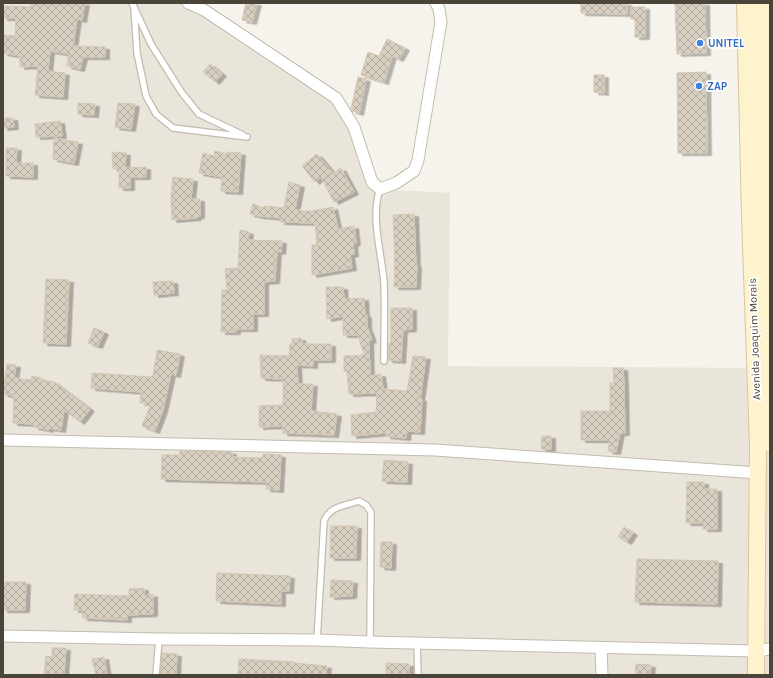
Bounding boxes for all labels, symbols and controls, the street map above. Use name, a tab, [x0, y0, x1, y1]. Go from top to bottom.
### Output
place label: UNITEL	[708, 37, 745, 50]
marker: UNITEL	[695, 38, 705, 48]
place label: ZAP	[707, 80, 728, 93]
marker: ZAP	[694, 81, 704, 91]
street label: Avenida Joaquim Morais	[746, 277, 763, 400]

